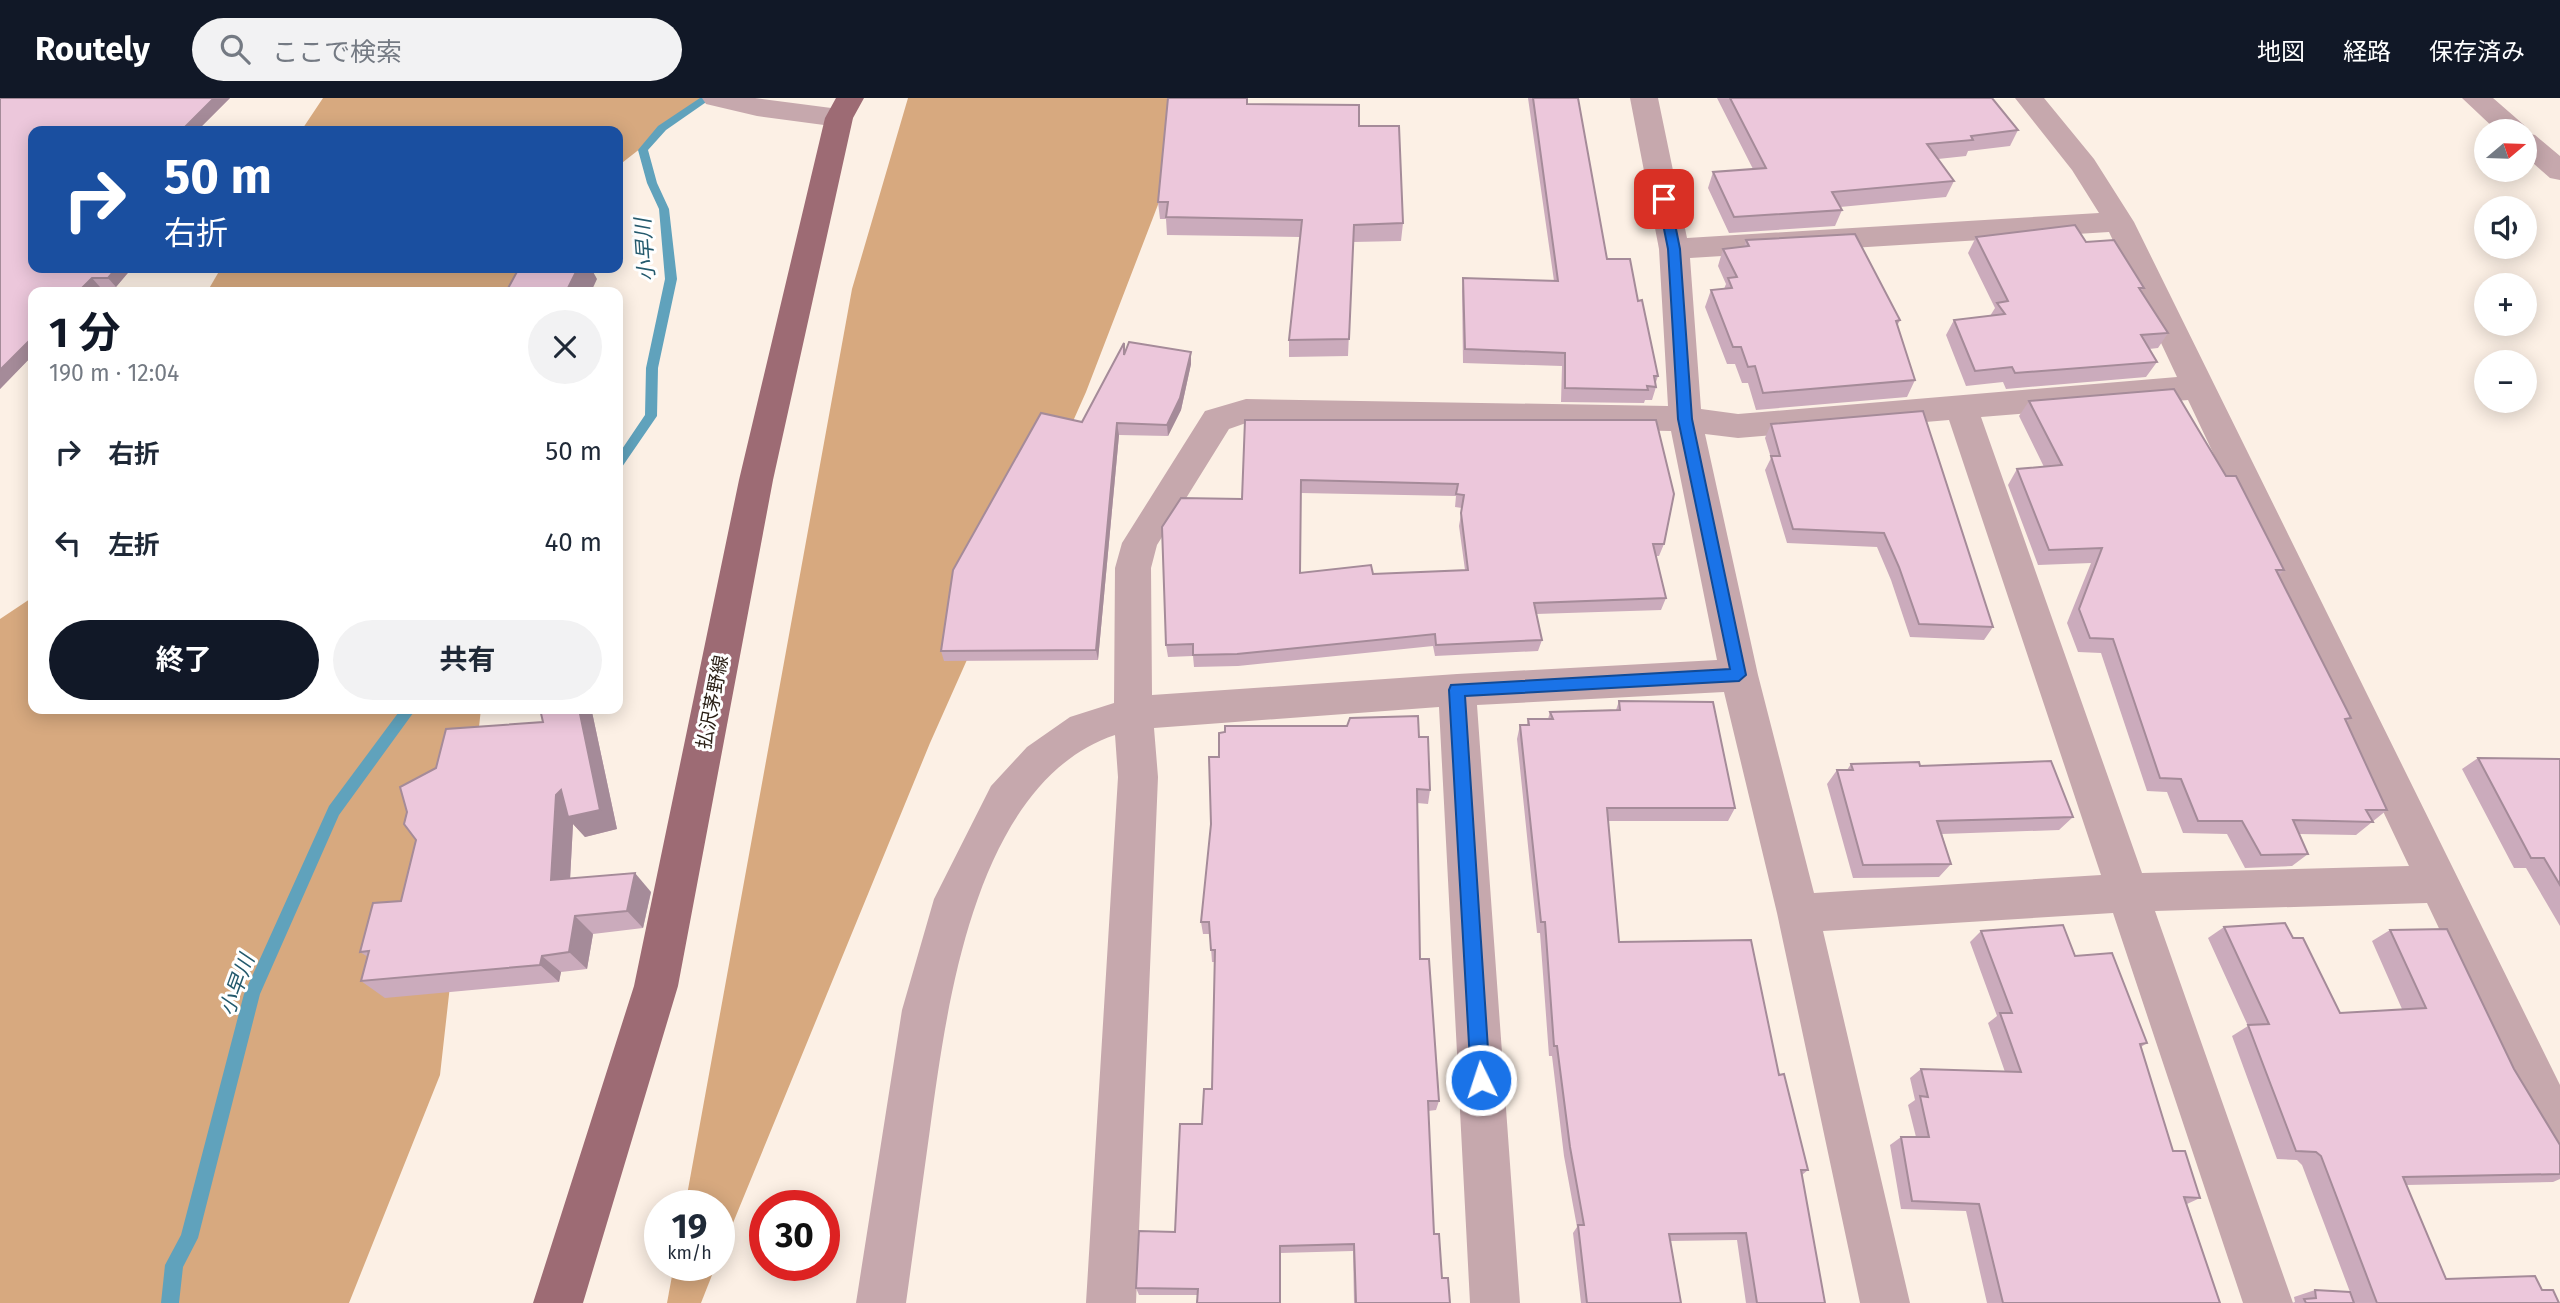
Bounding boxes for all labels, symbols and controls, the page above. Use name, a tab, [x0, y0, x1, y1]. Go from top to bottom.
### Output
search box	[192, 18, 682, 81]
text: Routely	[35, 29, 150, 69]
icon: search	[216, 30, 254, 68]
text: ここで検索	[272, 37, 402, 68]
text: 地図	[2257, 38, 2305, 66]
text: 経路	[2343, 38, 2391, 66]
text: 保存済み	[2429, 38, 2525, 66]
north arrow	[2474, 119, 2538, 182]
map controls	[2474, 119, 2537, 413]
text: 50 m	[164, 147, 272, 206]
icon: right	[49, 154, 140, 245]
pin	[1634, 169, 1694, 229]
icon: arrive	[1645, 180, 1683, 218]
button: sound	[2474, 196, 2537, 259]
text: 右折	[164, 214, 228, 252]
water label: 小早川	[630, 216, 660, 282]
button: +	[2474, 273, 2537, 336]
text: 1 分	[49, 308, 120, 358]
button: close	[528, 310, 602, 384]
button: −	[2474, 350, 2537, 413]
text: 190 m · 12:04	[49, 359, 179, 387]
icon: right	[49, 433, 87, 471]
text: 50 m	[545, 436, 602, 467]
text: 右折	[108, 439, 160, 470]
icon: left	[49, 524, 87, 562]
text: 40 m	[544, 527, 602, 558]
text: 左折	[108, 530, 160, 561]
button: 終了	[49, 620, 319, 700]
button: 共有	[333, 620, 602, 700]
street label: 払沢茅野線	[692, 653, 733, 751]
water label: 小早川	[214, 949, 261, 1019]
position arrow	[1444, 1043, 1518, 1117]
speed limit sign: 30	[749, 1190, 840, 1281]
text: 19	[672, 1205, 707, 1247]
text: km/h	[667, 1242, 712, 1264]

